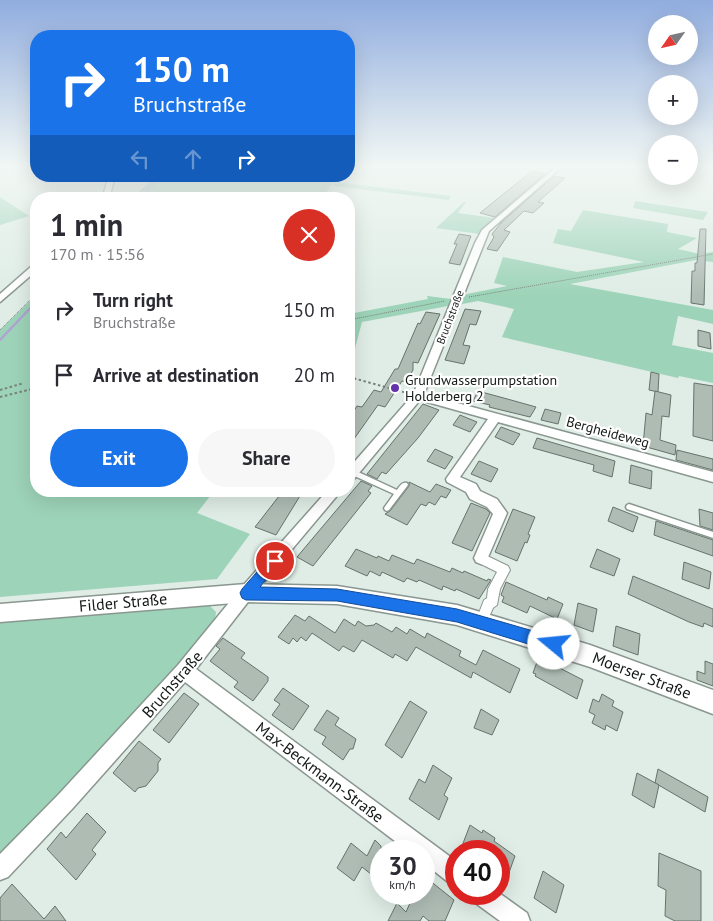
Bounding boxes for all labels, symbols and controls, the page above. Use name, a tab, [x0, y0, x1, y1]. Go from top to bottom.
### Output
north arrow	[648, 15, 698, 65]
map controls	[648, 15, 698, 185]
text: 150 m	[133, 46, 230, 92]
icon: right	[50, 50, 115, 115]
button: +	[648, 75, 698, 125]
text: Bruchstraße	[133, 90, 246, 118]
button: −	[648, 135, 698, 185]
icon: left	[126, 145, 154, 173]
icon: ahead	[179, 145, 207, 173]
icon: right	[232, 145, 260, 173]
text: 1 min	[50, 205, 123, 244]
button: close	[283, 209, 335, 261]
text: 170 m · 15:56	[50, 244, 145, 264]
text: Turn right	[93, 288, 173, 312]
street label: Bruchstraße	[433, 288, 467, 346]
icon: right	[50, 296, 78, 324]
text: 150 m	[283, 298, 335, 322]
text: Bruchstraße	[93, 312, 176, 332]
icon: arrive	[50, 361, 78, 389]
text: Arrive at destination	[93, 363, 259, 387]
text: 20 m	[294, 363, 335, 387]
place label: Grundwasserpumpstation Holderberg 2	[405, 371, 557, 405]
marker: Grundwasserpumpstation Holderberg 2	[389, 382, 401, 394]
street label: Bergheideweg	[565, 412, 651, 452]
button: Exit	[50, 429, 188, 487]
button: Share	[198, 429, 335, 487]
pin	[254, 540, 296, 582]
icon: arrive	[261, 547, 289, 575]
street label: Filder Straße	[78, 588, 168, 616]
position arrow	[527, 617, 579, 669]
street label: Bruchstraße	[137, 646, 207, 722]
street label: Moerser Straße	[590, 647, 694, 703]
street label: Max-Beckmann-Straße	[252, 717, 388, 827]
speed limit sign: 40	[445, 840, 510, 905]
text: 30	[388, 850, 417, 882]
text: km/h	[389, 877, 416, 892]

